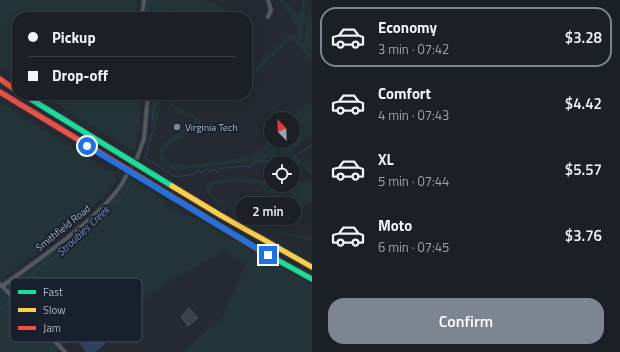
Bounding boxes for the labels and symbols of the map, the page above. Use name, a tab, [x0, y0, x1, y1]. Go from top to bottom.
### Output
north arrow	[264, 112, 300, 148]
place label: Virginia Tech	[185, 120, 238, 135]
marker: Virginia Tech	[172, 122, 182, 132]
route start	[78, 137, 96, 155]
callout: 2 min	[235, 197, 301, 225]
street label: Smithfield Road	[32, 201, 94, 255]
water label: Stroubles Creek	[53, 201, 114, 260]
route end	[259, 246, 277, 264]
legend	[10, 278, 142, 342]
text: Fast	[43, 284, 63, 300]
text: Slow	[43, 302, 66, 318]
text: Jam	[43, 320, 61, 336]

